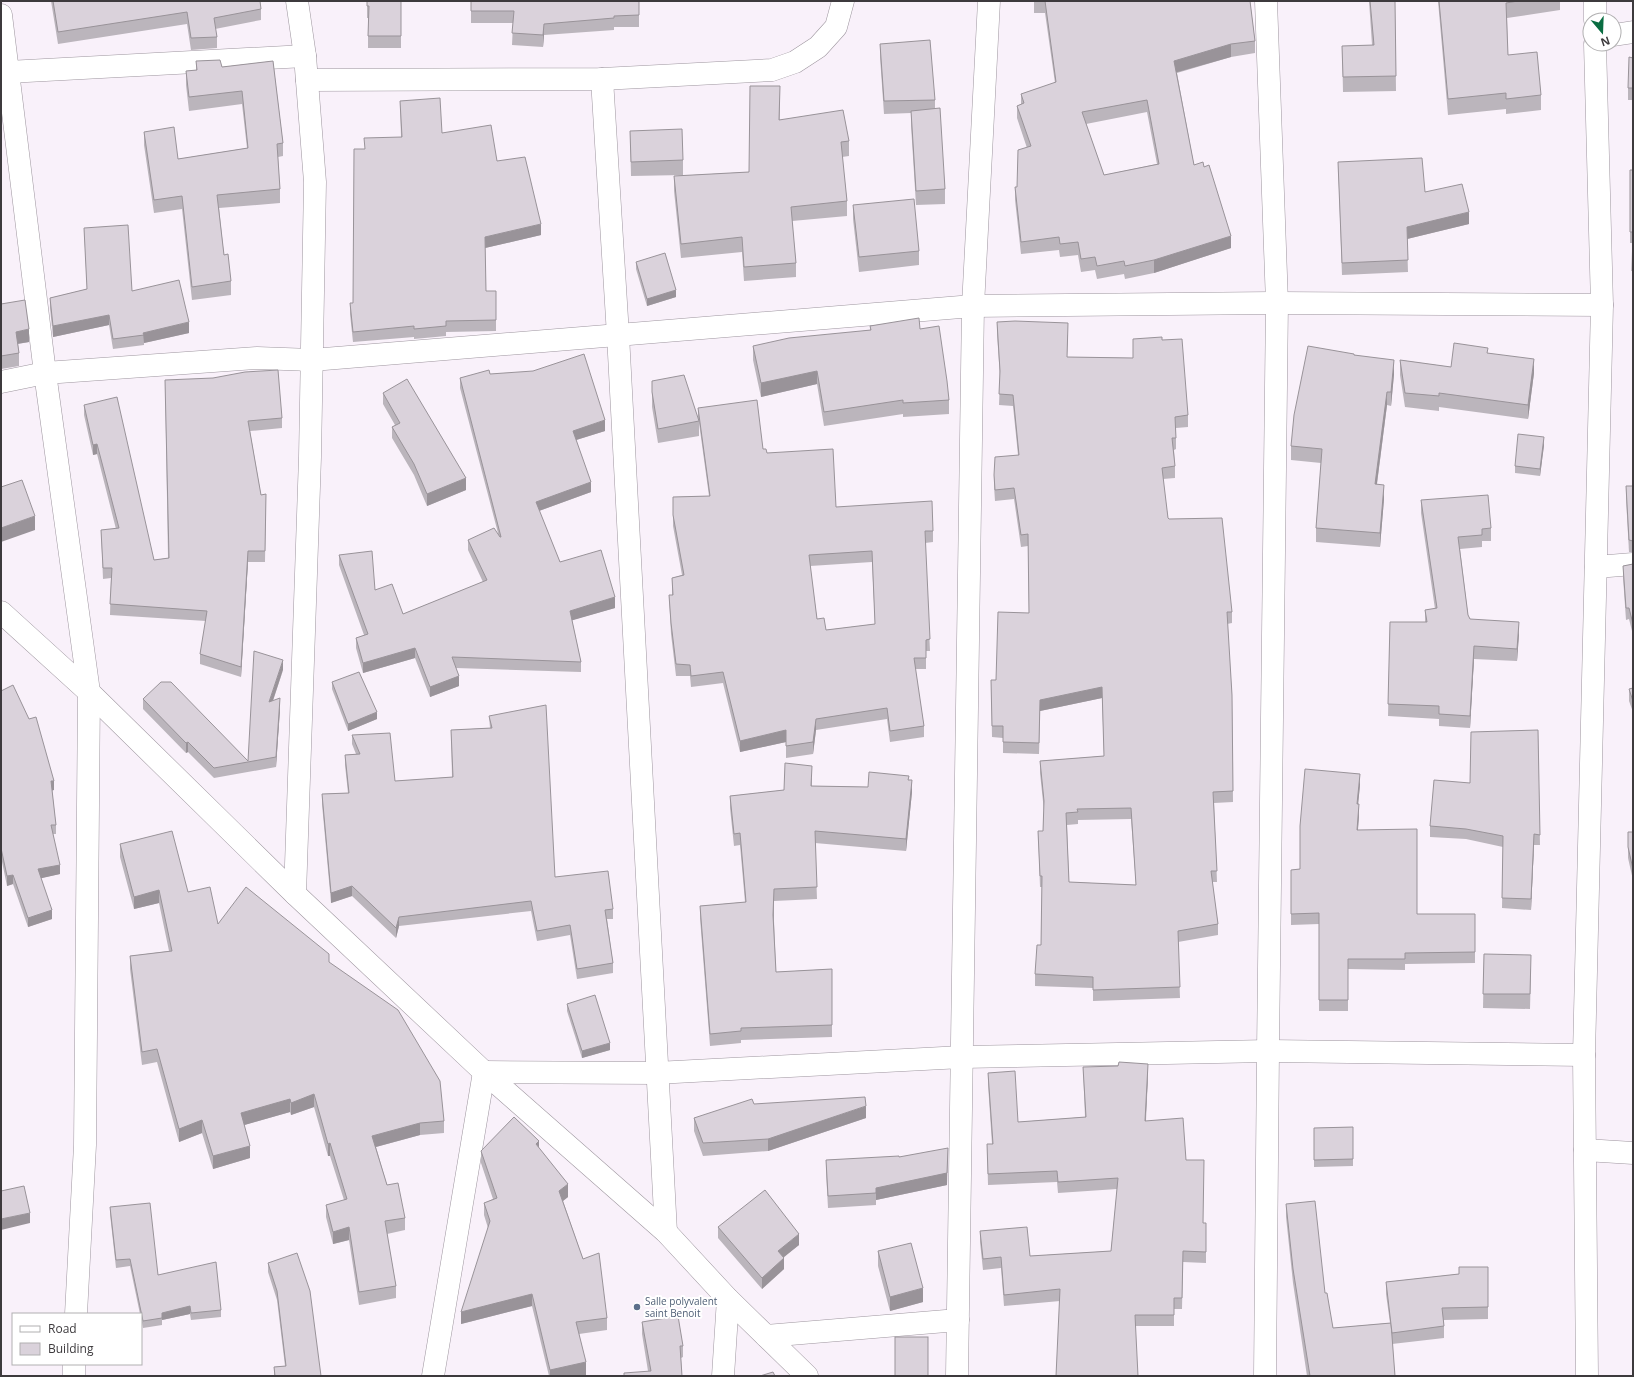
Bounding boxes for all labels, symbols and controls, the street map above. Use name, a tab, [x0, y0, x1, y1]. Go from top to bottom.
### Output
north arrow	[1582, 12, 1622, 52]
text: N	[1599, 33, 1612, 50]
place label: Salle polyvalent saint Benoit	[645, 1294, 718, 1320]
marker: Salle polyvalent saint Benoit	[632, 1302, 642, 1312]
legend	[12, 1313, 142, 1365]
text: Road	[48, 1320, 77, 1337]
text: Building	[48, 1340, 94, 1357]

